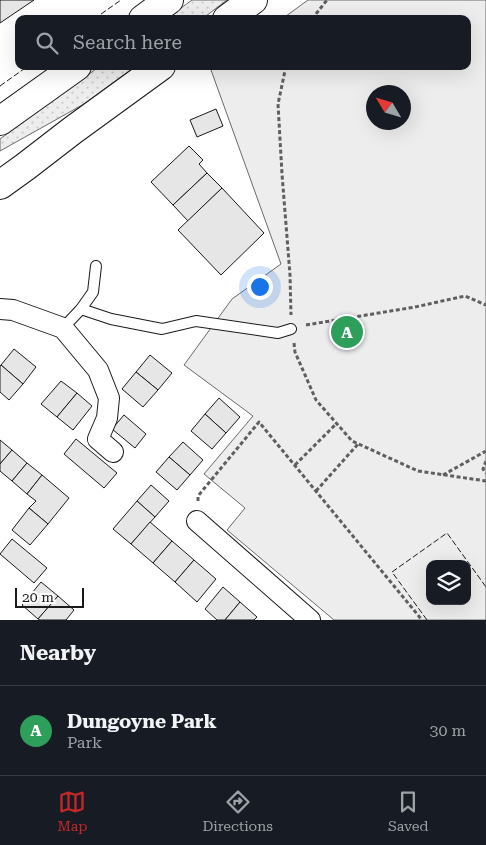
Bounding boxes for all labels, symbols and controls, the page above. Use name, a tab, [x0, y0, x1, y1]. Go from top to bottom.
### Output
search box	[15, 15, 471, 70]
icon: search	[33, 29, 61, 57]
text: Search here	[73, 31, 182, 54]
north arrow	[366, 85, 411, 130]
your location	[247, 274, 273, 300]
pin: A	[331, 313, 363, 351]
map controls	[426, 560, 471, 605]
button: layers	[426, 560, 471, 605]
scale bar	[15, 585, 84, 608]
text: 20 m	[22, 589, 54, 605]
text: Nearby	[20, 641, 96, 665]
text: Dungoyne Park	[67, 710, 217, 733]
text: A	[30, 721, 42, 740]
text: 30 m	[429, 721, 466, 740]
text: Park	[67, 733, 102, 752]
tab: Map	[58, 788, 87, 834]
tab: Directions	[202, 788, 273, 834]
tab: Saved	[388, 788, 429, 834]

